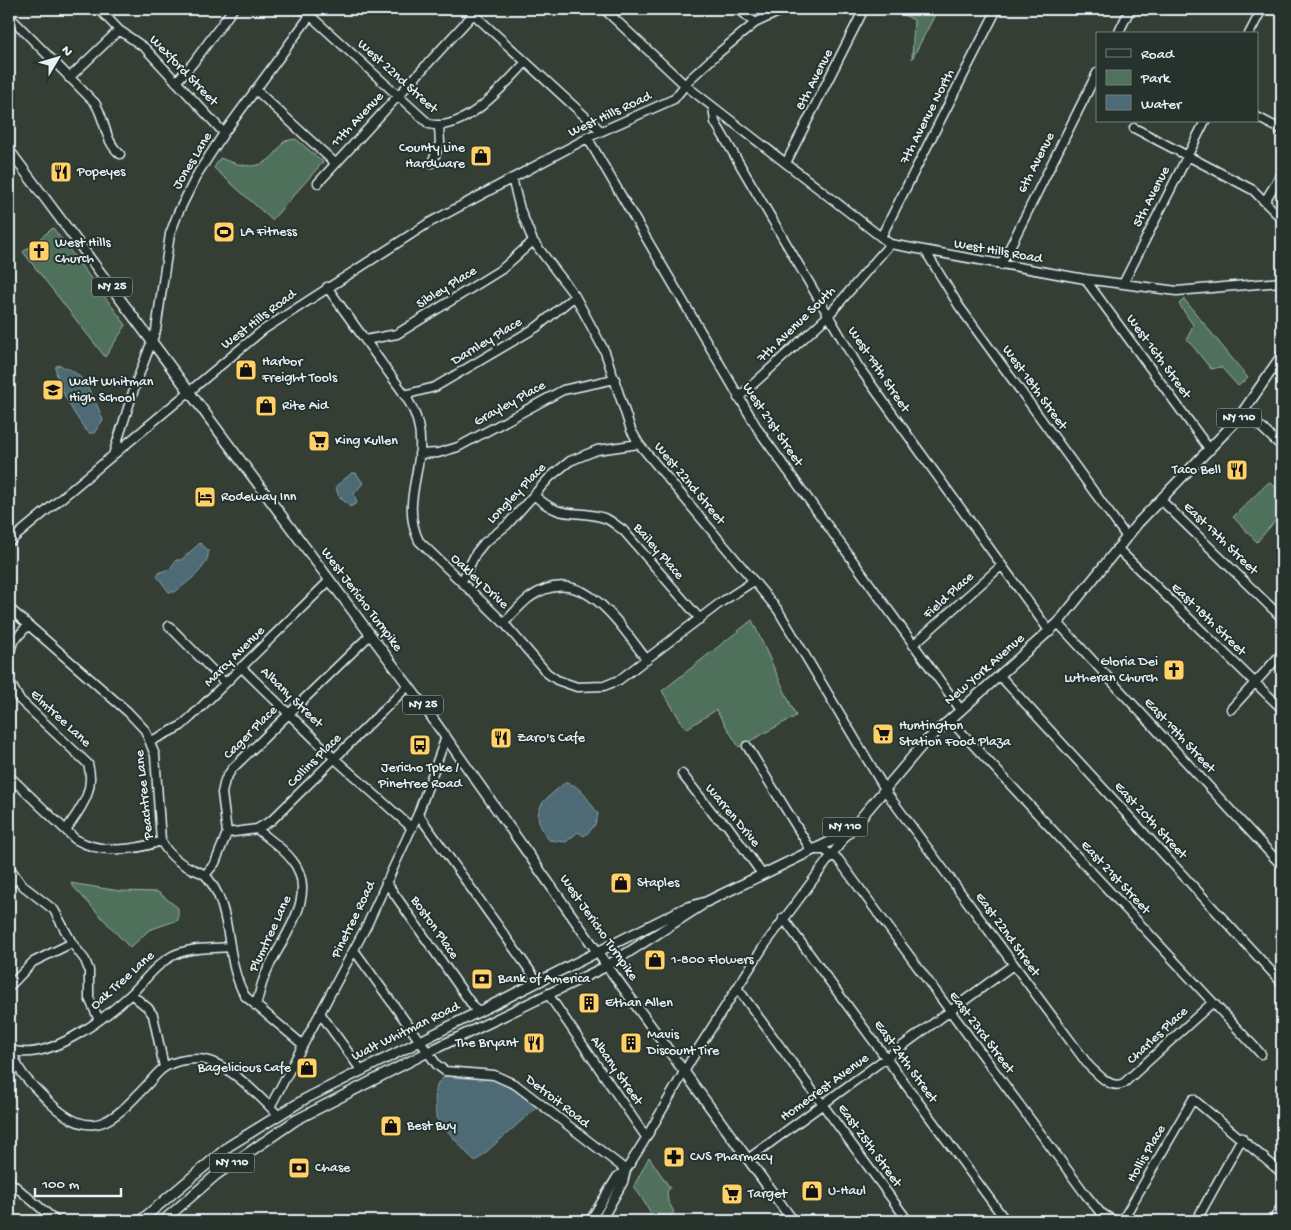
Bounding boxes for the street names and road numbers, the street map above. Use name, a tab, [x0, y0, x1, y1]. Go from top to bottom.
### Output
street label: Wexford Street	[145, 32, 222, 111]
street label: West 22nd Street	[353, 36, 442, 118]
street label: 8th Avenue	[792, 46, 838, 113]
street label: 7th Avenue North	[896, 66, 959, 168]
street label: 11th Avenue	[327, 88, 389, 152]
street label: West Hills Road	[566, 88, 656, 142]
street label: Jones Lane	[169, 129, 217, 193]
street label: 6th Avenue	[1015, 129, 1060, 196]
street label: 5th Avenue	[1129, 163, 1175, 230]
street label: West Hills Road	[952, 236, 1045, 268]
street label: Sibley Place	[414, 262, 481, 313]
road number: NY 25	[92, 278, 132, 296]
street label: 7th Avenue South	[753, 283, 840, 368]
street label: West Hills Road	[218, 285, 301, 354]
street label: West 16th Street	[1122, 312, 1195, 403]
street label: Darnley Place	[448, 314, 526, 370]
street label: West 19th Street	[843, 324, 914, 417]
street label: West 18th Street	[998, 342, 1071, 435]
street label: Grayley Place	[471, 377, 550, 431]
street label: West 21st Street	[738, 380, 807, 471]
road number: NY 110	[1216, 408, 1262, 428]
street label: West 22nd Street	[650, 439, 729, 530]
street label: Longley Place	[484, 459, 551, 528]
street label: East 17th Street	[1179, 499, 1262, 580]
street label: Bailey Place	[628, 520, 688, 584]
street label: West Jericho Turnpike	[316, 545, 406, 656]
street label: Oakley Drive	[446, 551, 512, 614]
street label: Field Place	[919, 568, 979, 624]
street label: East 18th Street	[1167, 580, 1250, 661]
street label: Marcy Avenue	[201, 622, 270, 691]
street label: New York Avenue	[941, 630, 1029, 710]
street label: Albany Street	[256, 664, 327, 733]
street label: Elmtree Lane	[26, 687, 95, 752]
street label: East 19th Street	[1140, 695, 1219, 778]
road number: NY 25	[403, 696, 443, 714]
street label: Cager Place	[220, 702, 282, 764]
street label: Collins Place	[284, 730, 346, 792]
street label: Peachtree Lane	[132, 748, 158, 842]
street label: East 20th Street	[1110, 779, 1191, 864]
street label: Warren Drive	[701, 781, 764, 852]
road number: NY 110	[822, 818, 868, 836]
street label: East 21st Street	[1076, 838, 1154, 919]
street label: West Jericho Turnpike	[555, 872, 641, 985]
street label: Pinetree Road	[328, 877, 381, 962]
street label: East 22nd Street	[971, 890, 1044, 981]
street label: Plumtree Lane	[245, 892, 296, 976]
street label: Boston Place	[406, 892, 462, 963]
street label: Oak Tree Lane	[87, 947, 159, 1014]
street label: East 23rd Street	[945, 989, 1018, 1079]
street label: Walt Whitman Road	[349, 998, 464, 1066]
street label: Charles Place	[1124, 1003, 1193, 1069]
street label: East 24th Street	[869, 1017, 941, 1108]
street label: Albany Street	[586, 1033, 647, 1110]
street label: Homecrest Avenue	[777, 1050, 873, 1126]
street label: Detroit Road	[521, 1071, 594, 1133]
street label: East 25th Street	[833, 1101, 906, 1192]
street label: Hollis Place	[1124, 1122, 1171, 1186]
road number: NY 110	[210, 1154, 254, 1172]

